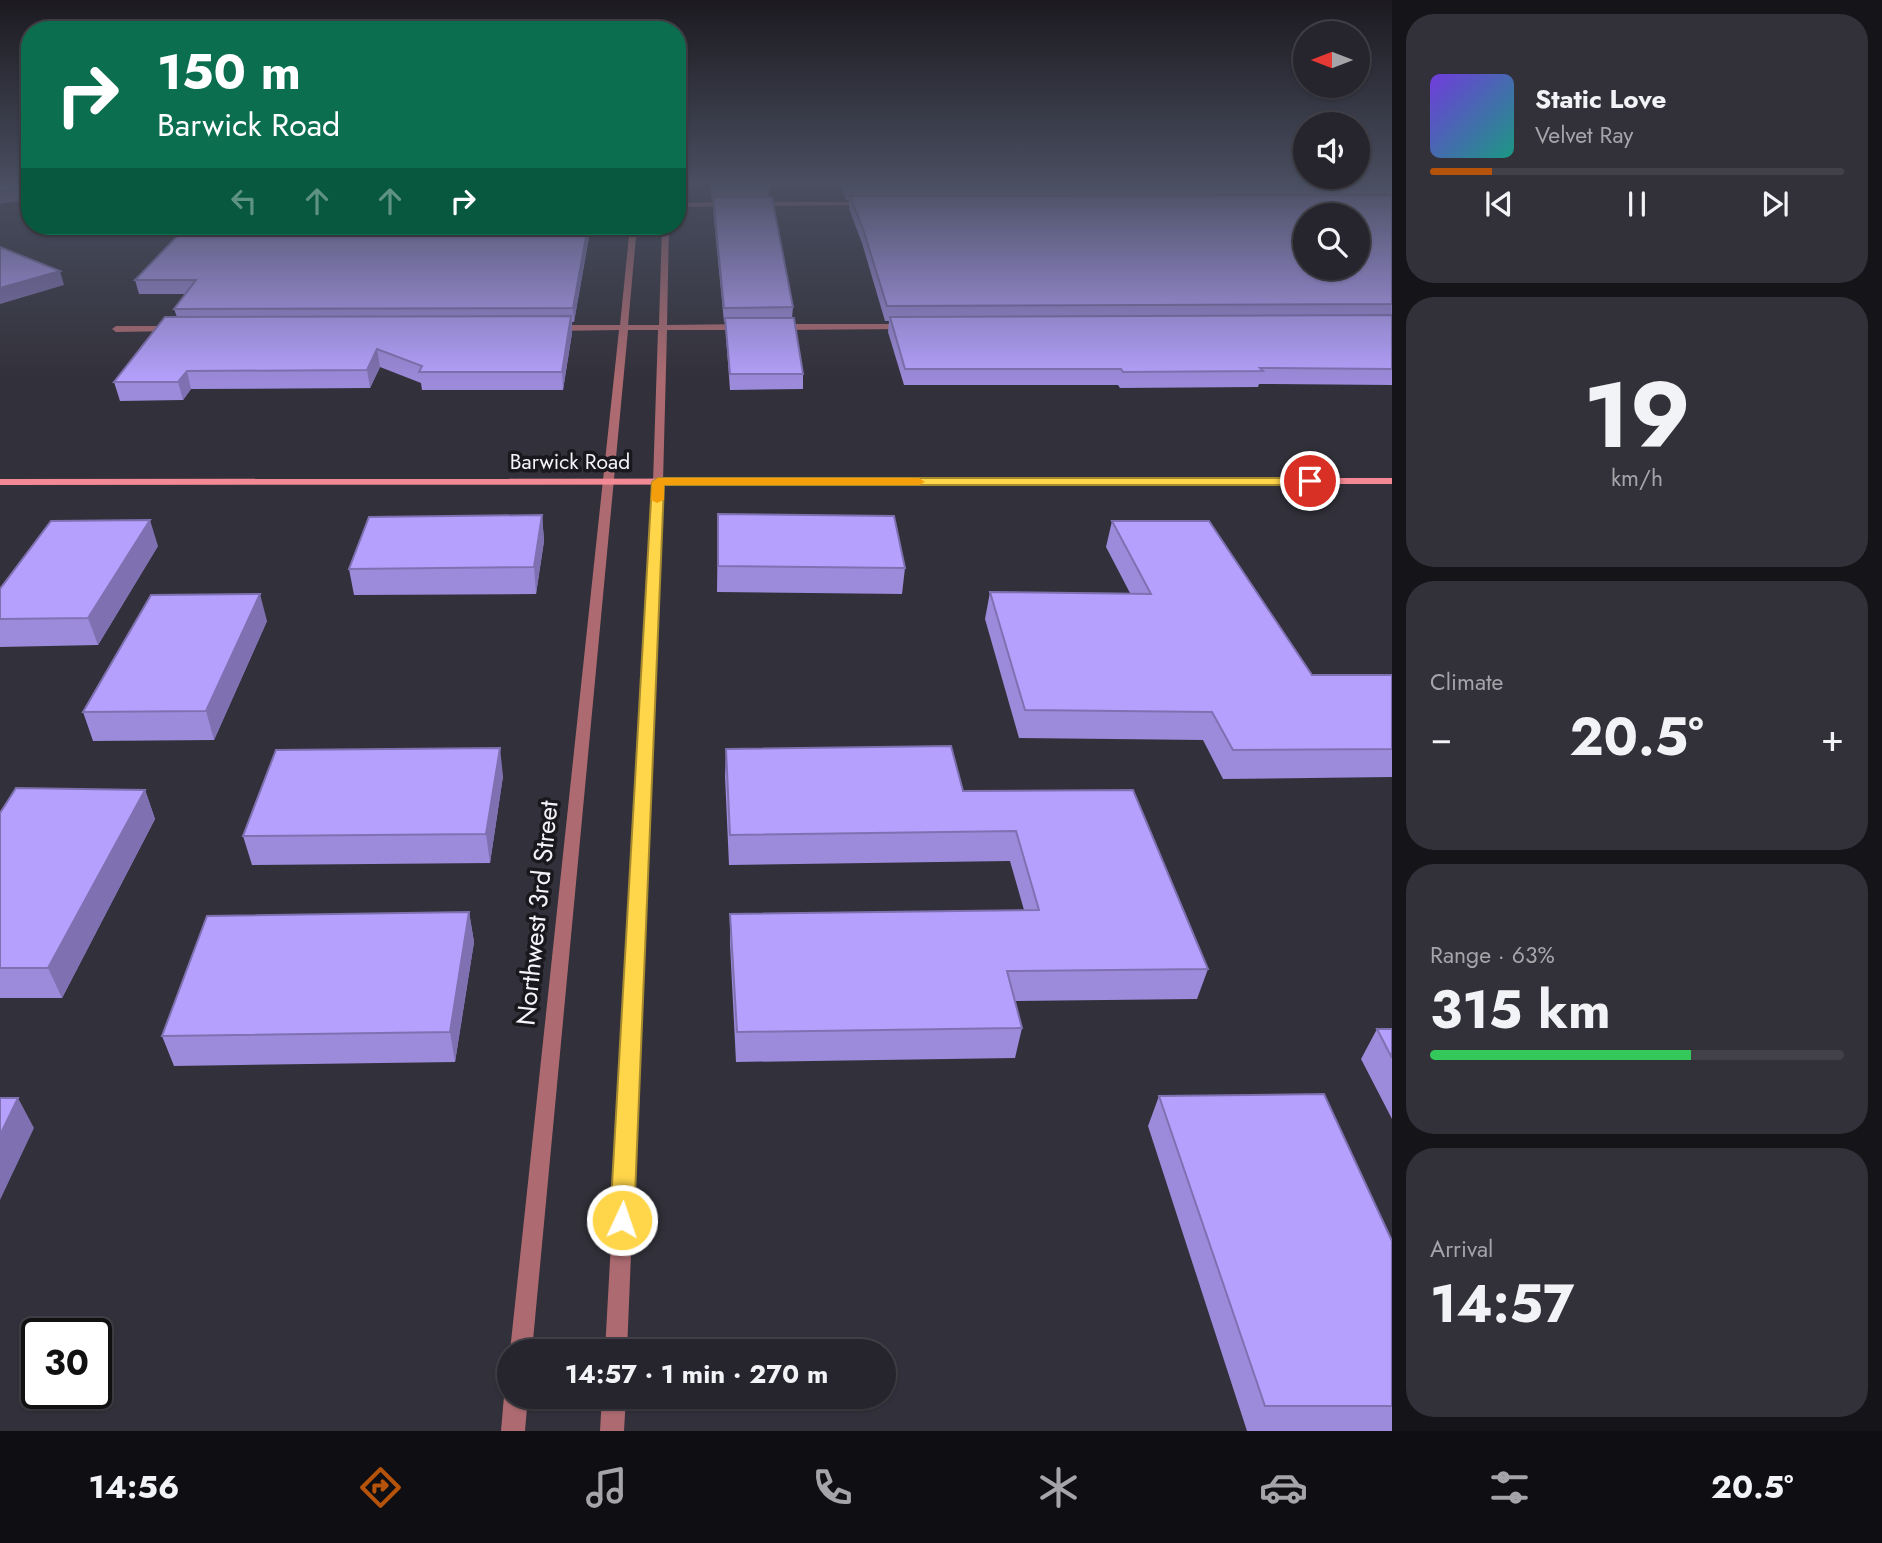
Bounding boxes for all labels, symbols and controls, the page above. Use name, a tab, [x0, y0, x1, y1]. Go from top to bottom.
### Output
north arrow	[1293, 21, 1370, 98]
map controls	[1293, 21, 1370, 280]
text: 150 m	[157, 37, 301, 107]
icon: right	[42, 49, 133, 140]
text: Static Love	[1535, 80, 1667, 118]
text: Barwick Road	[157, 102, 340, 148]
button: sound	[1293, 112, 1370, 189]
text: Velvet Ray	[1535, 118, 1633, 152]
icon: left	[225, 182, 263, 220]
icon: ahead	[298, 182, 336, 220]
icon: ahead	[371, 182, 409, 220]
icon: right	[444, 182, 482, 220]
icon: previous	[1480, 185, 1518, 223]
icon: pause	[1618, 185, 1656, 223]
icon: next	[1756, 185, 1794, 223]
button: search	[1293, 203, 1370, 280]
text: 19	[1583, 350, 1691, 481]
street label: Barwick Road	[510, 447, 630, 477]
pin	[1280, 451, 1340, 511]
text: km/h	[1611, 461, 1663, 495]
icon: arrive	[1291, 462, 1329, 500]
text: Climate	[1430, 665, 1503, 699]
text: 20.5°	[1569, 699, 1704, 775]
text: −	[1430, 710, 1452, 765]
text: +	[1821, 710, 1844, 765]
street label: Northwest 3rd Street	[506, 798, 568, 1027]
text: Range · 63%	[1430, 938, 1555, 972]
text: 315 km	[1430, 972, 1611, 1048]
position arrow	[585, 1183, 659, 1257]
text: Arrival	[1430, 1232, 1493, 1266]
text: 14:57	[1430, 1266, 1574, 1342]
speed limit sign: 30	[21, 1318, 112, 1409]
text: 14:57 · 1 min · 270 m	[565, 1355, 828, 1393]
icon: directions	[356, 1463, 405, 1512]
icon: music	[582, 1463, 631, 1512]
icon: phone	[808, 1463, 857, 1512]
icon: climate	[1034, 1463, 1083, 1512]
icon: car	[1259, 1463, 1308, 1512]
icon: filters	[1485, 1463, 1534, 1512]
text: 14:56	[88, 1464, 179, 1510]
text: 20.5°	[1711, 1464, 1794, 1510]

